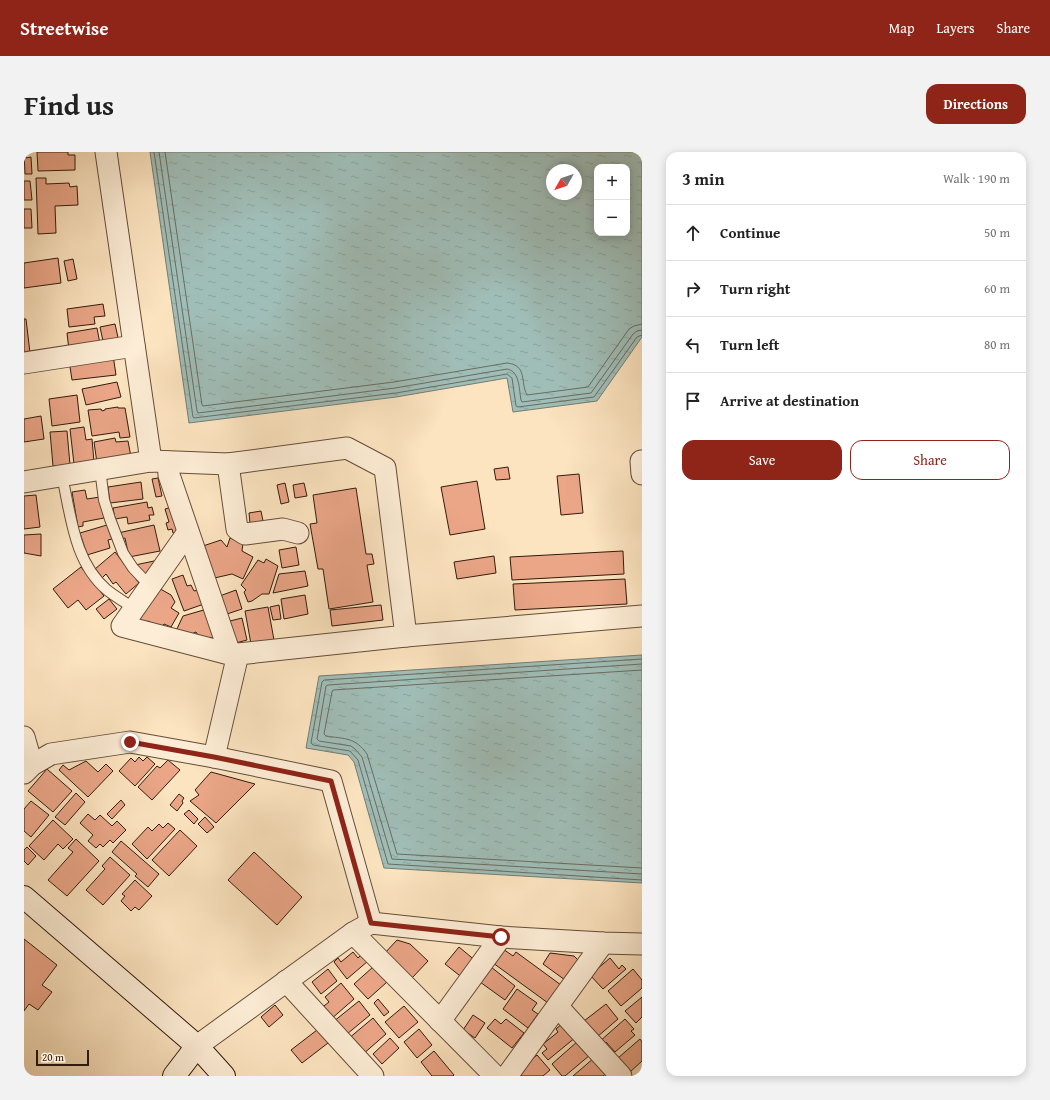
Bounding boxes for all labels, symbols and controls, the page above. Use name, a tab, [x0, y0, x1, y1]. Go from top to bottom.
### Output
text: Streetwise	[20, 14, 109, 42]
text: Map	[889, 18, 915, 38]
text: Layers	[937, 18, 975, 38]
text: Share	[997, 18, 1030, 38]
text: Find us	[24, 84, 114, 125]
button: Directions	[926, 84, 1026, 124]
north arrow	[546, 164, 582, 200]
map controls	[594, 164, 630, 236]
button: +	[594, 164, 630, 200]
text: 3 min	[682, 166, 724, 191]
text: Walk · 190 m	[943, 169, 1010, 188]
button: −	[594, 200, 630, 236]
icon: ahead	[682, 222, 704, 244]
text: Continue	[720, 222, 781, 243]
text: 50 m	[984, 223, 1010, 242]
icon: right	[682, 278, 704, 300]
text: Turn right	[720, 278, 791, 299]
text: 60 m	[984, 279, 1010, 298]
icon: left	[682, 334, 704, 356]
text: Turn left	[720, 334, 779, 355]
text: 80 m	[984, 335, 1010, 354]
icon: arrive	[682, 390, 704, 412]
text: Arrive at destination	[720, 390, 859, 411]
button: Save	[682, 440, 842, 480]
button: Share	[850, 440, 1010, 480]
route end	[121, 733, 139, 751]
route start	[492, 928, 510, 946]
scale bar	[36, 1048, 89, 1067]
text: 20 m	[42, 1049, 64, 1065]

